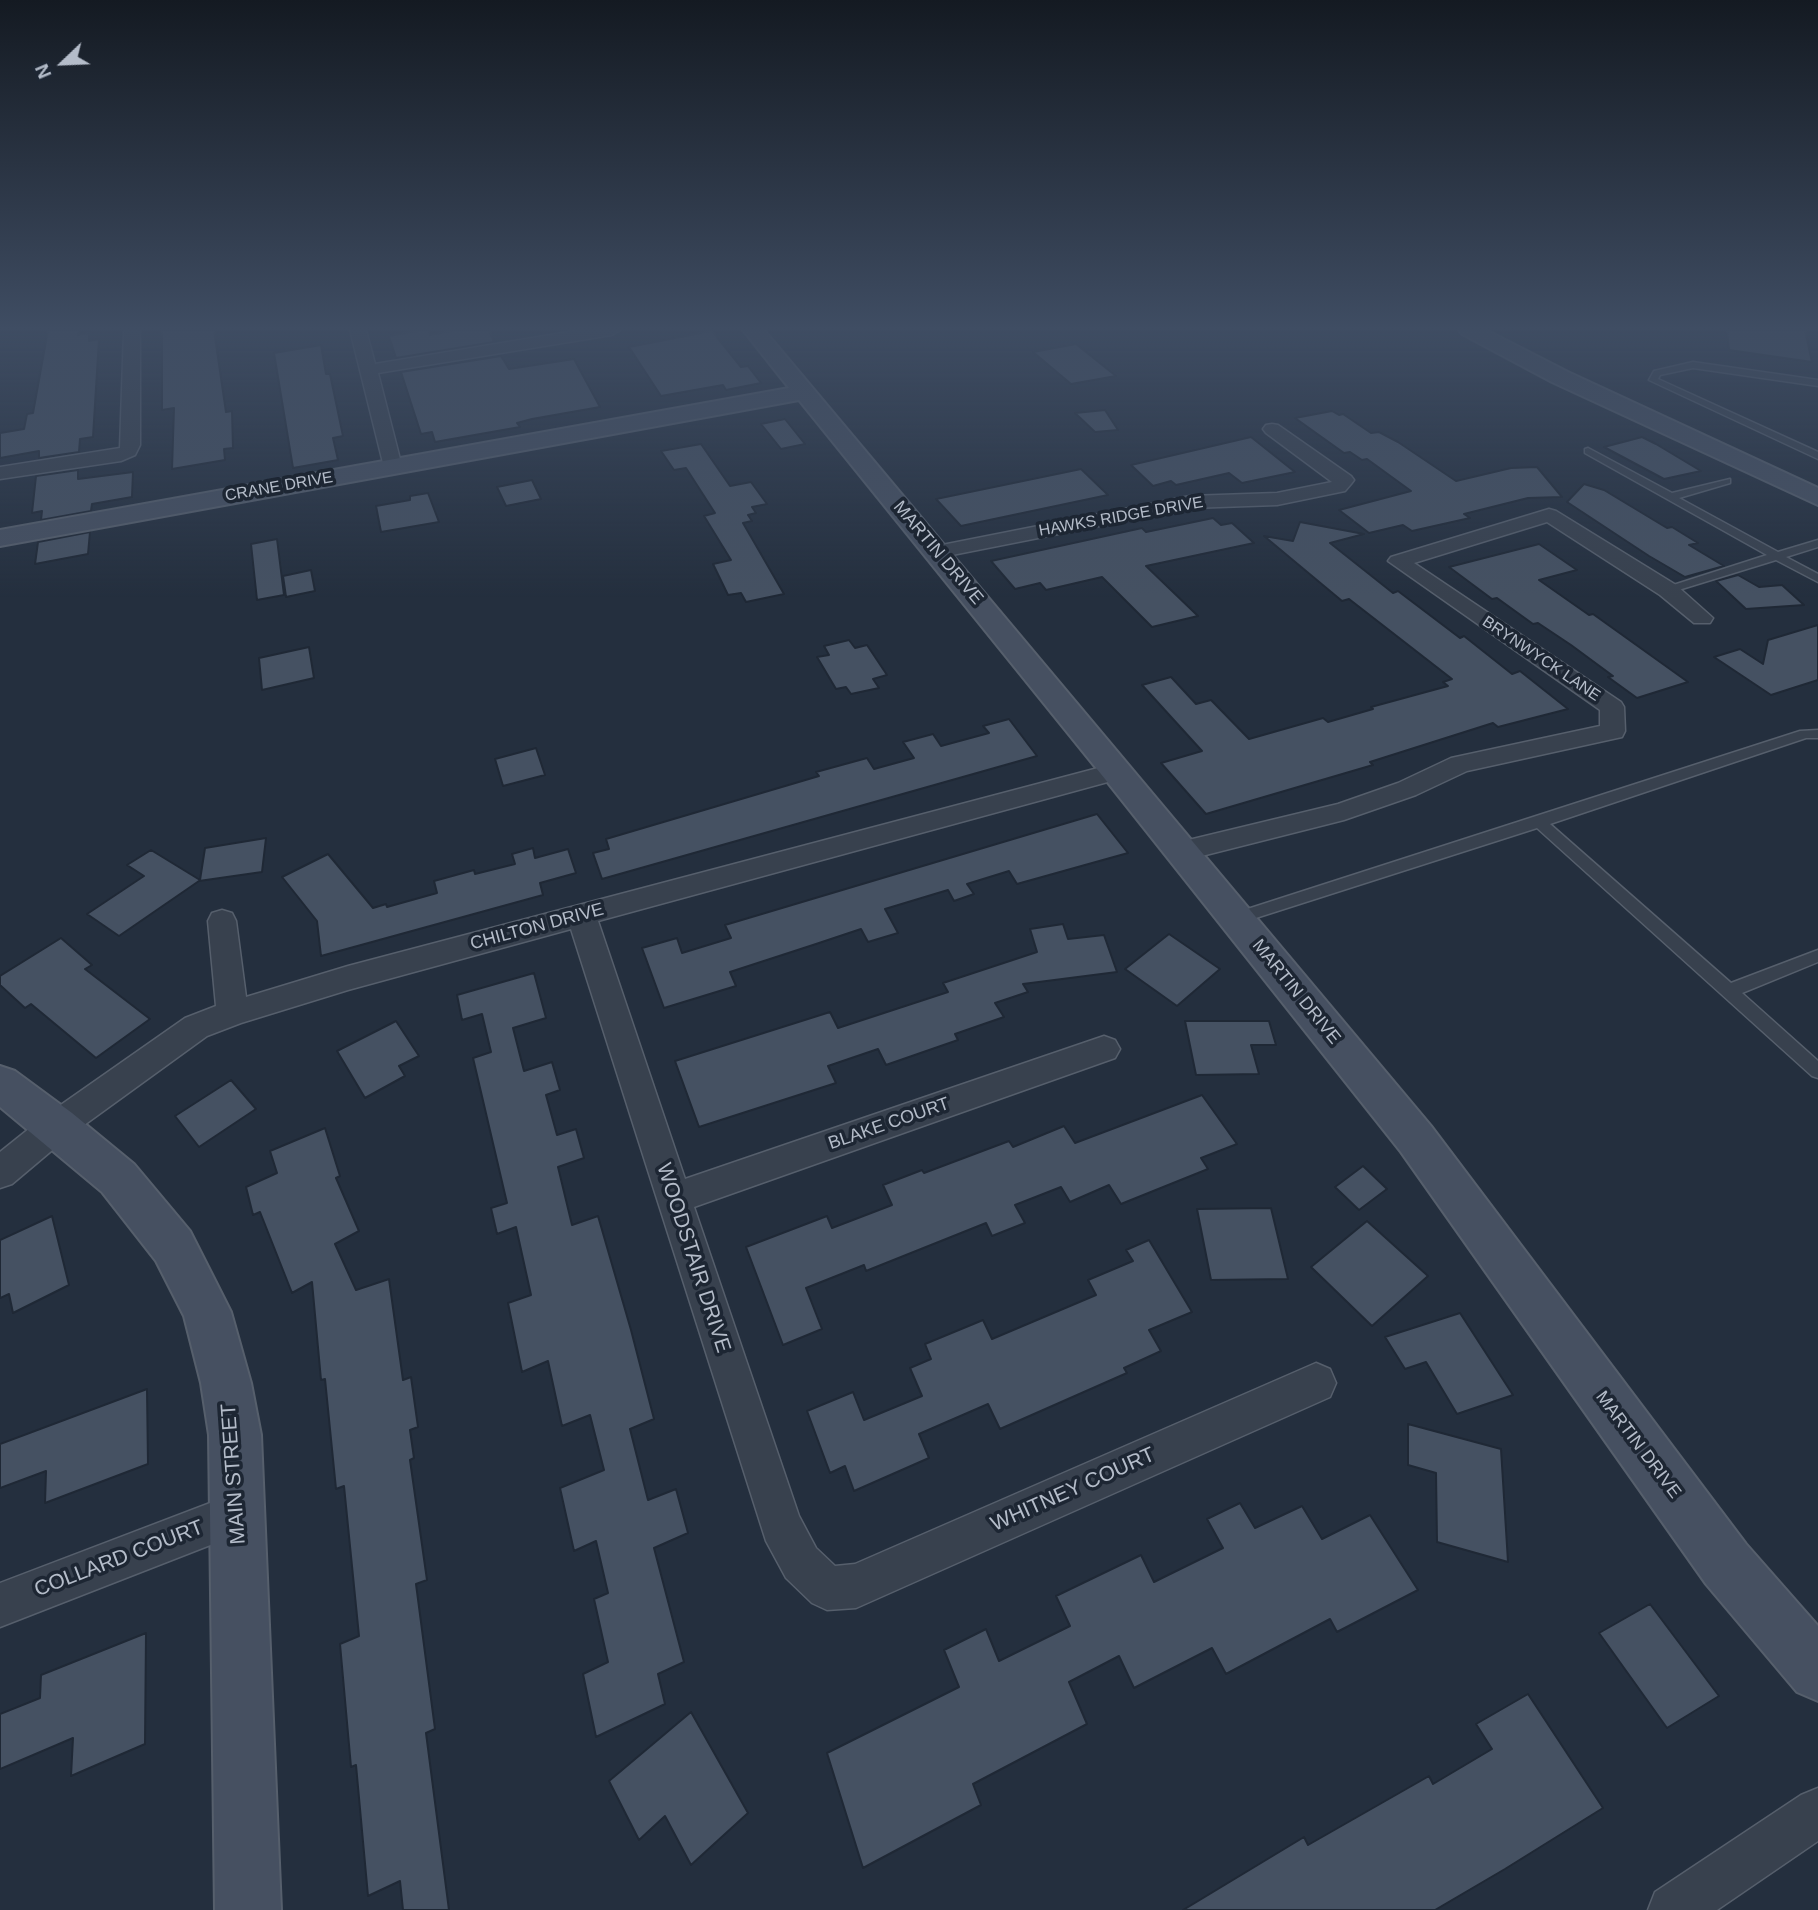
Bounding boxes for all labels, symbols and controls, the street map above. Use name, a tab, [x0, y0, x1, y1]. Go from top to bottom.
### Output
north arrow	[28, 28, 98, 98]
text: N	[31, 61, 56, 82]
street label: CRANE DRIVE	[223, 468, 335, 506]
street label: HAWKS RIDGE DRIVE	[1037, 493, 1205, 541]
street label: MARTIN DRIVE	[888, 497, 988, 609]
street label: BRYNWYCK LANE	[1478, 612, 1604, 706]
street label: CHILTON DRIVE	[468, 899, 606, 955]
street label: MARTIN DRIVE	[1247, 935, 1345, 1049]
street label: BLAKE COURT	[826, 1093, 952, 1155]
street label: WOODSTAIR DRIVE	[650, 1160, 736, 1356]
street label: MARTIN DRIVE	[1591, 1387, 1685, 1503]
street label: MAIN STREET	[217, 1403, 251, 1545]
street label: WHITNEY COURT	[987, 1443, 1159, 1537]
street label: COLLARD COURT	[31, 1515, 207, 1603]

